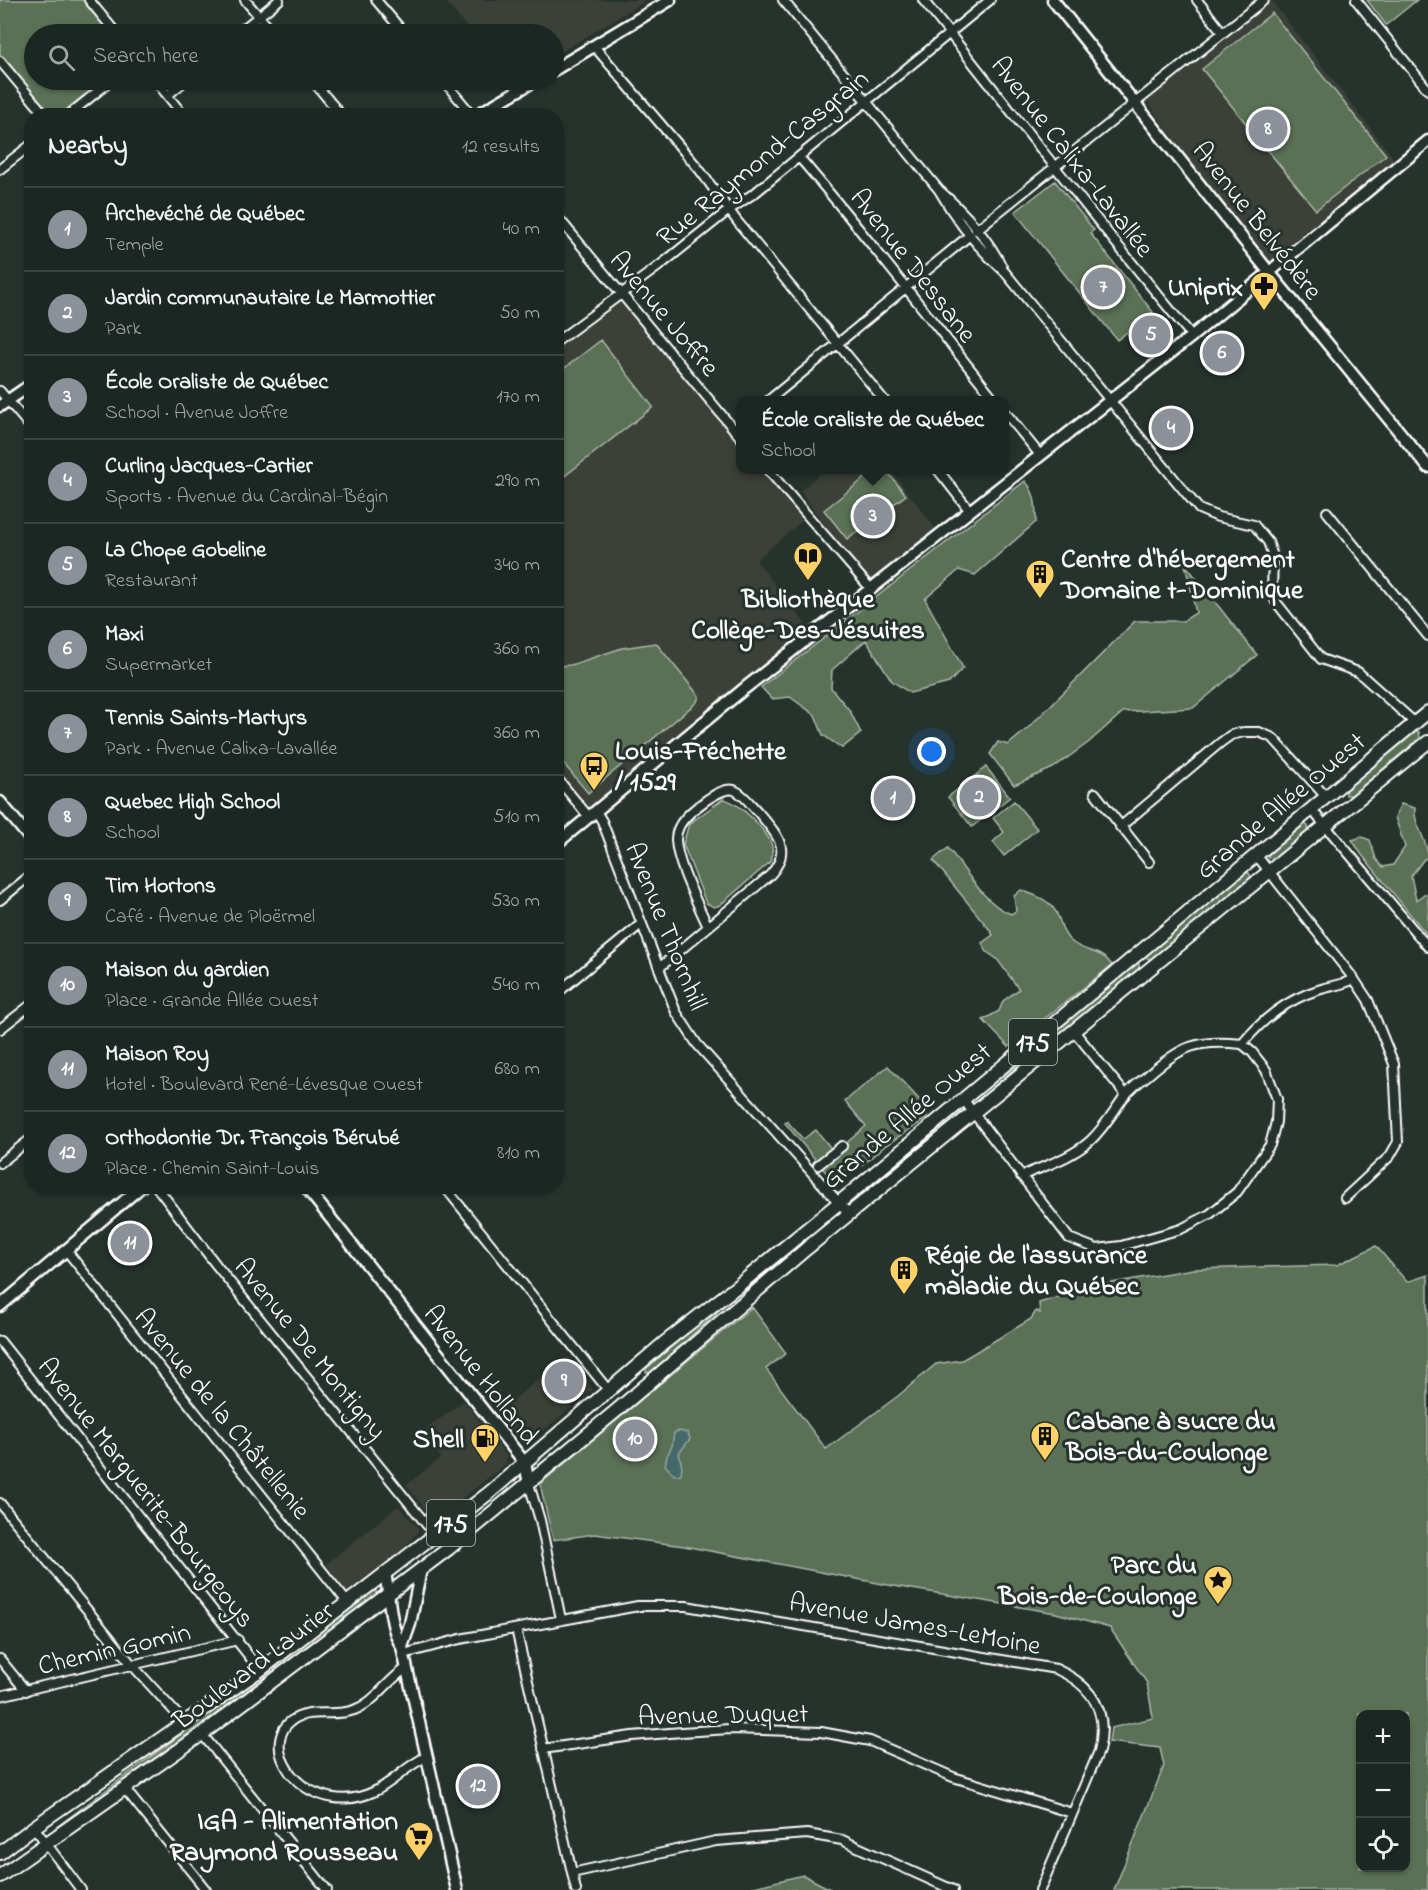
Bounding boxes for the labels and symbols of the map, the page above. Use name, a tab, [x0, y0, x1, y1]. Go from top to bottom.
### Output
street label: Avenue Calixa-Lavallée	[980, 49, 1163, 267]
street label: Rue Raymond-Casgrain	[649, 61, 878, 257]
pin: 8	[1248, 106, 1288, 152]
street label: Avenue Belvédère	[1181, 134, 1331, 310]
street label: Avenue Dessane	[839, 181, 985, 353]
street label: Avenue Joffre	[599, 243, 728, 387]
pin: 7	[1084, 264, 1122, 310]
place label: Uniprix	[1168, 269, 1243, 308]
pharmacy icon: Uniprix	[1248, 270, 1280, 312]
pin: 5	[1132, 312, 1170, 358]
pin: 6	[1202, 330, 1242, 376]
pin: 4	[1152, 406, 1190, 450]
pin: 3	[854, 494, 892, 538]
library icon: Bibliothèque Collège-Des-Jésuites	[792, 540, 824, 582]
place label: Centre d'hébergement Domaine t-Dominique	[1059, 541, 1304, 611]
building icon: Centre d'hébergement Domaine t-Dominique	[1024, 558, 1056, 600]
place label: Bibliothèque Collège-Des-Jésuites	[691, 581, 925, 652]
street label: Grande Allée Ouest	[1188, 724, 1375, 890]
place label: Louis-Fréchette / 1529	[614, 733, 787, 803]
your location	[917, 737, 946, 766]
bus stop icon: Louis-Fréchette / 1529	[578, 750, 610, 792]
pin: 2	[960, 774, 998, 820]
pin: 1	[874, 776, 912, 820]
street label: Avenue Thornhill	[613, 837, 716, 1017]
road number: 175	[1009, 1019, 1057, 1065]
street label: Grande Allée Ouest	[814, 1034, 1001, 1200]
pin: 11	[110, 1220, 150, 1266]
place label: Régie de l'assurance maladie du Québec	[925, 1237, 1148, 1307]
street label: Avenue De Montigny	[223, 1250, 395, 1449]
building icon: Régie de l'assurance maladie du Québec	[888, 1254, 920, 1296]
street label: Avenue Holland	[413, 1297, 547, 1454]
street label: Avenue de la Châtellenie	[123, 1300, 319, 1529]
street label: Avenue Marguerite-Bourgeoys	[27, 1350, 263, 1637]
pin: 9	[544, 1358, 584, 1404]
place label: Cabane à sucre du Bois-du-Coulonge	[1064, 1403, 1276, 1474]
pin: 10	[616, 1416, 654, 1462]
building icon: Cabane à sucre du Bois-du-Coulonge	[1029, 1420, 1061, 1462]
place label: Shell	[413, 1421, 464, 1460]
fuel station icon: Shell	[469, 1422, 501, 1464]
road number: 175	[427, 1500, 475, 1546]
place label: Parc du Bois-de-Coulonge	[996, 1547, 1198, 1618]
place icon: Parc du Bois-de-Coulonge	[1202, 1564, 1234, 1606]
street label: Avenue James-LeMoine	[786, 1584, 1044, 1667]
street label: Boulevard Laurier	[165, 1593, 344, 1741]
street label: Chemin Gomin	[34, 1614, 195, 1687]
street label: Avenue Duquet	[637, 1696, 809, 1737]
pin: 12	[458, 1764, 498, 1808]
place label: IGA - Alimentation Raymond Rousseau	[169, 1803, 398, 1873]
supermarket icon: IGA - Alimentation Raymond Rousseau	[403, 1820, 435, 1862]

